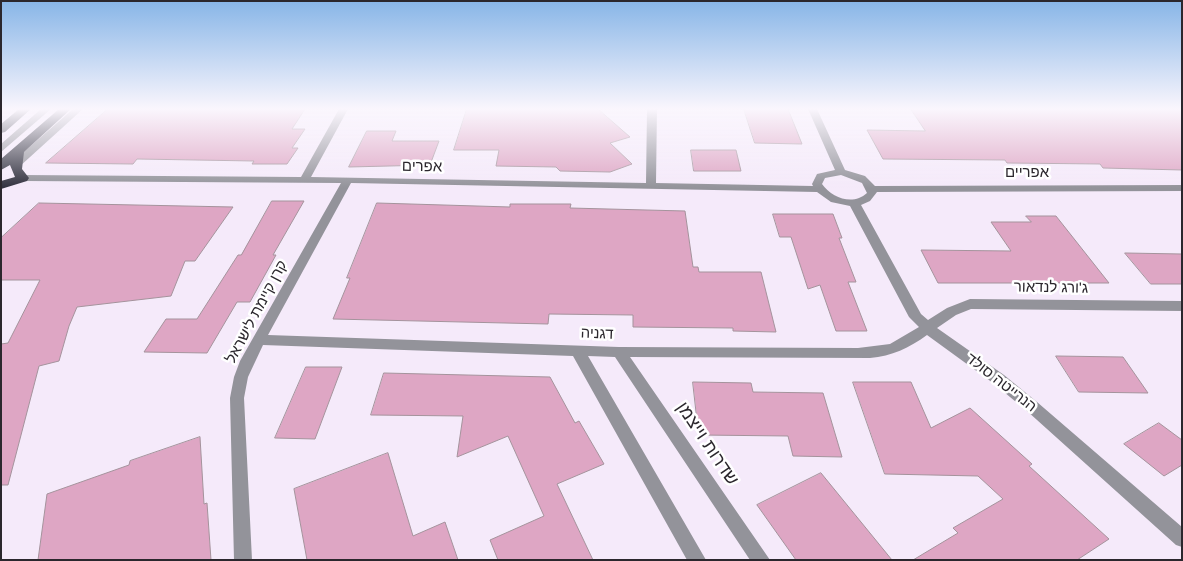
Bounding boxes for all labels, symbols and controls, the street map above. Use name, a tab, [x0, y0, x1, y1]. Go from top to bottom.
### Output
street label: אפרים	[402, 158, 442, 176]
street label: אפריים	[1005, 164, 1049, 182]
street label: קרן קיימת לישראל	[222, 257, 292, 367]
street label: ג'ורג לנדאור	[1014, 278, 1088, 298]
street label: דגניה	[580, 324, 614, 344]
street label: הנרייטה סולד	[962, 350, 1040, 416]
street label: שדרות וייצמן	[671, 398, 743, 490]

